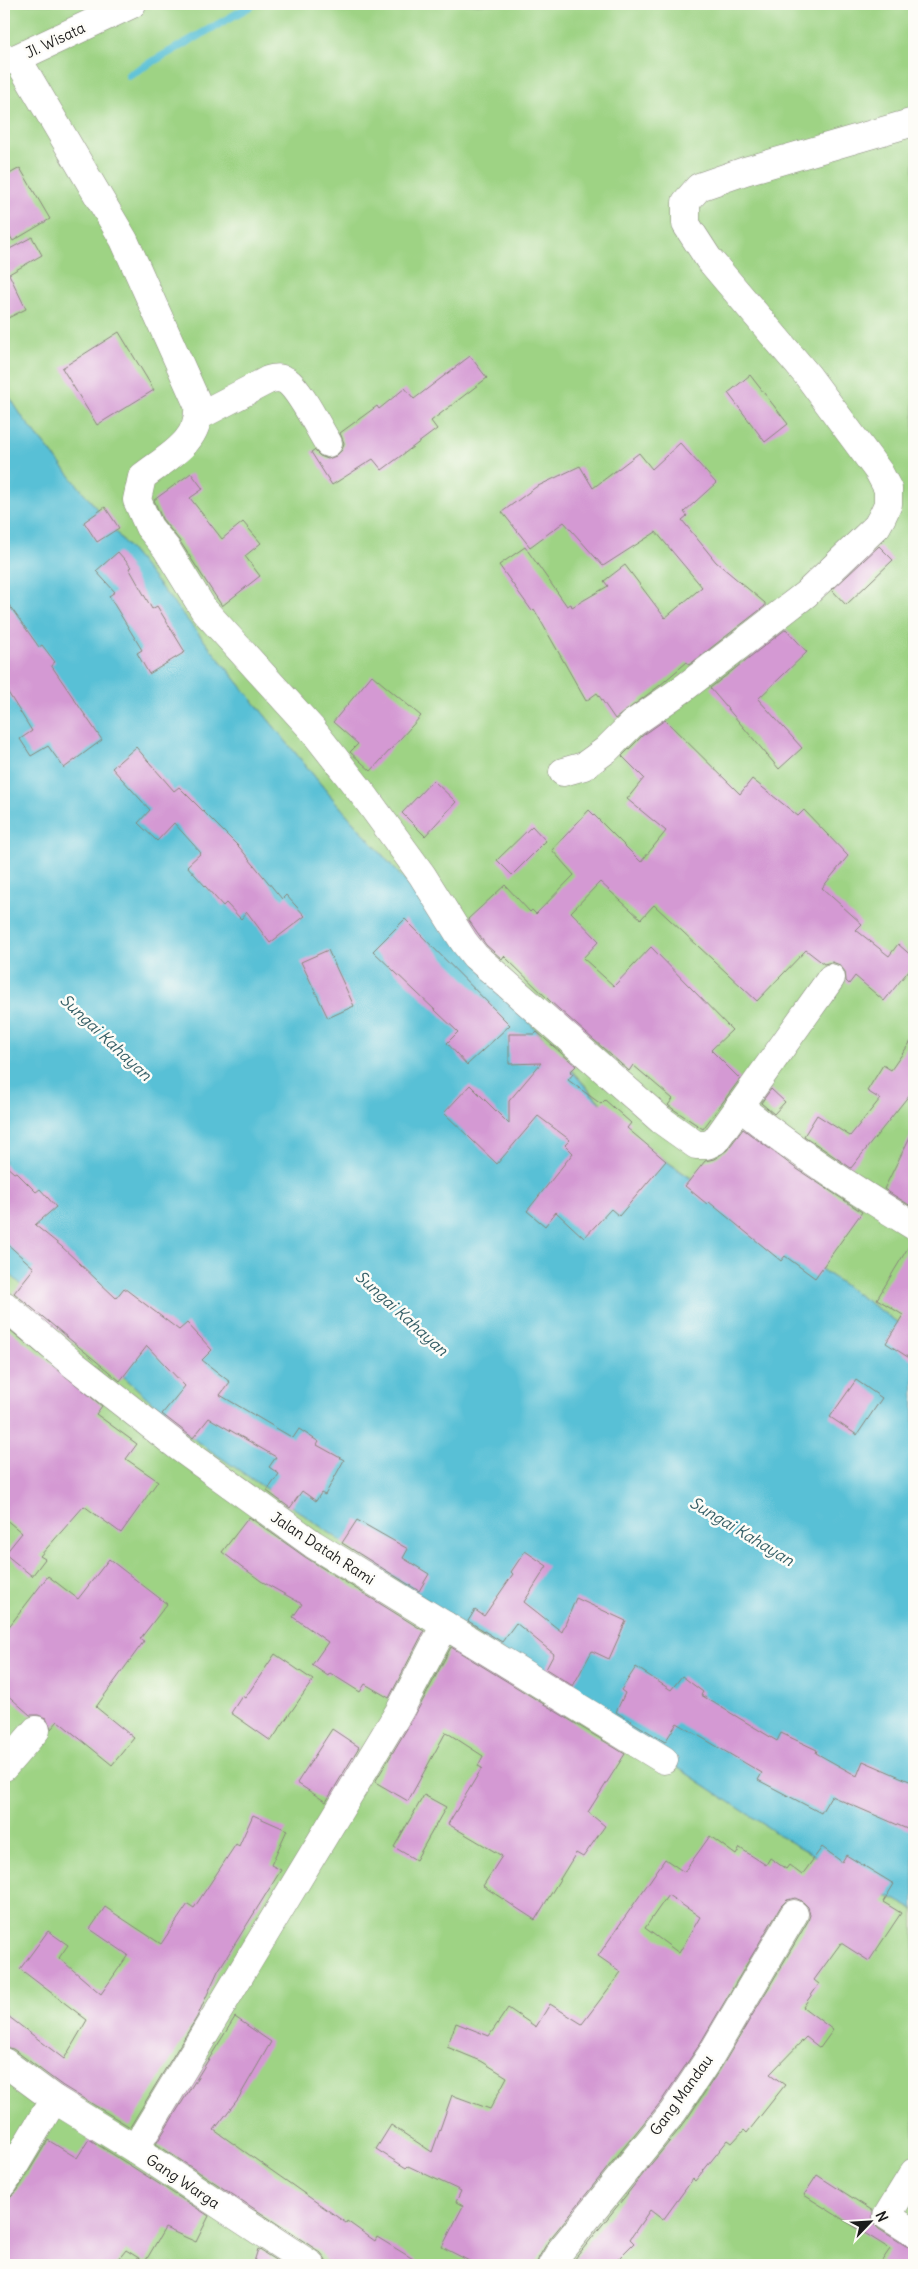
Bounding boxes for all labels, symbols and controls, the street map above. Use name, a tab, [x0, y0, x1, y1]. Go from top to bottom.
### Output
street label: Jl. Wisata	[22, 18, 88, 62]
water label: Sungai Kahayan	[56, 990, 156, 1085]
water label: Sungai Kahayan	[352, 1266, 453, 1360]
water label: Sungai Kahayan	[686, 1492, 798, 1570]
street label: Jalan Datah Rami	[268, 1507, 378, 1589]
street label: Gang Mandau	[645, 2051, 717, 2139]
street label: Gang Warga	[143, 2149, 224, 2213]
north arrow	[846, 2196, 896, 2246]
text: N	[872, 2208, 892, 2225]

